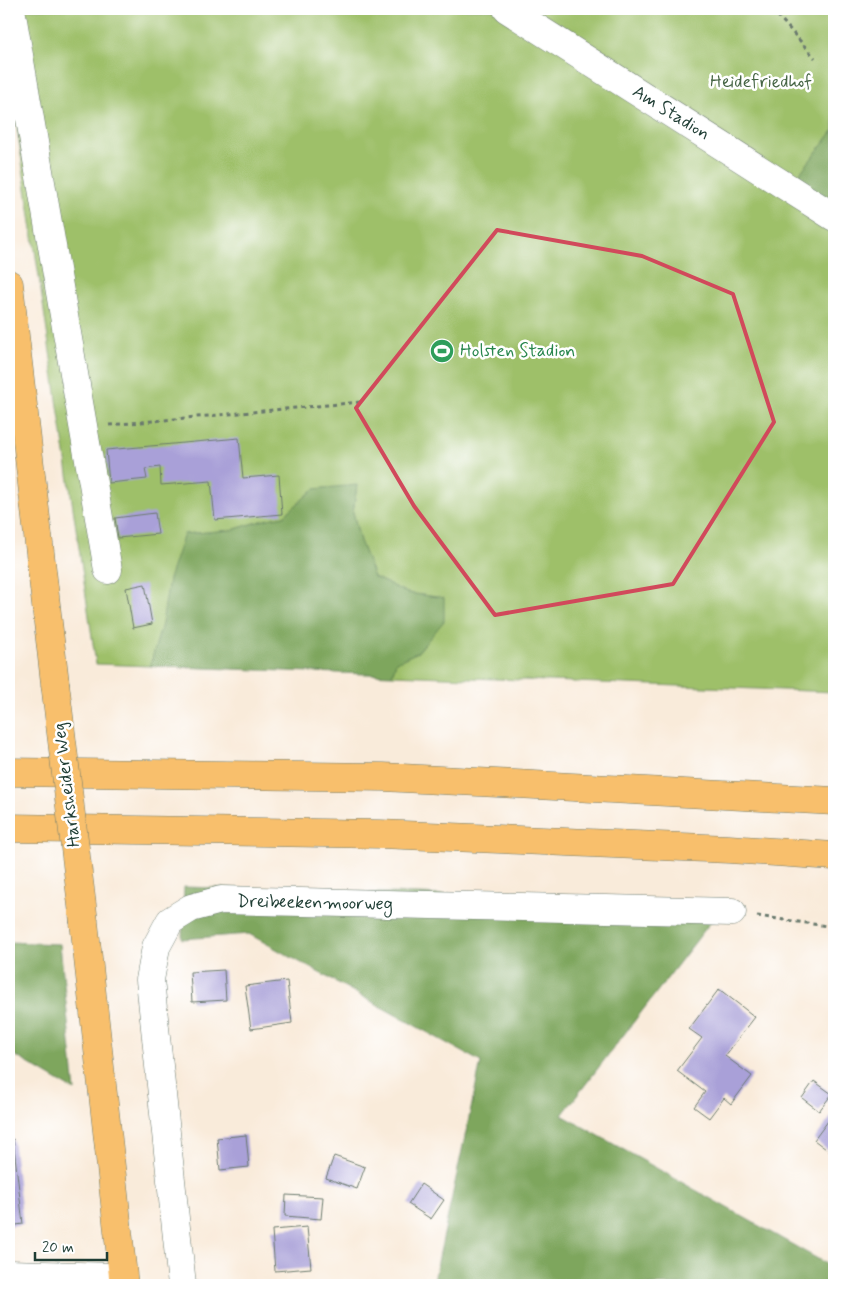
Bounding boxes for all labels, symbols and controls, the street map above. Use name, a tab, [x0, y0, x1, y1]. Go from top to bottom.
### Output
park label: Heidefriedhof	[710, 70, 812, 94]
street label: Am Stadion	[628, 80, 714, 146]
sports icon: Holsten Stadion	[429, 338, 455, 364]
place label: Holsten Stadion	[460, 339, 576, 363]
street label: Harksheider Weg	[47, 721, 87, 849]
street label: Dreibeekenmoorweg	[237, 890, 393, 917]
scale bar	[35, 1229, 108, 1261]
text: 20 m	[42, 1238, 74, 1258]

